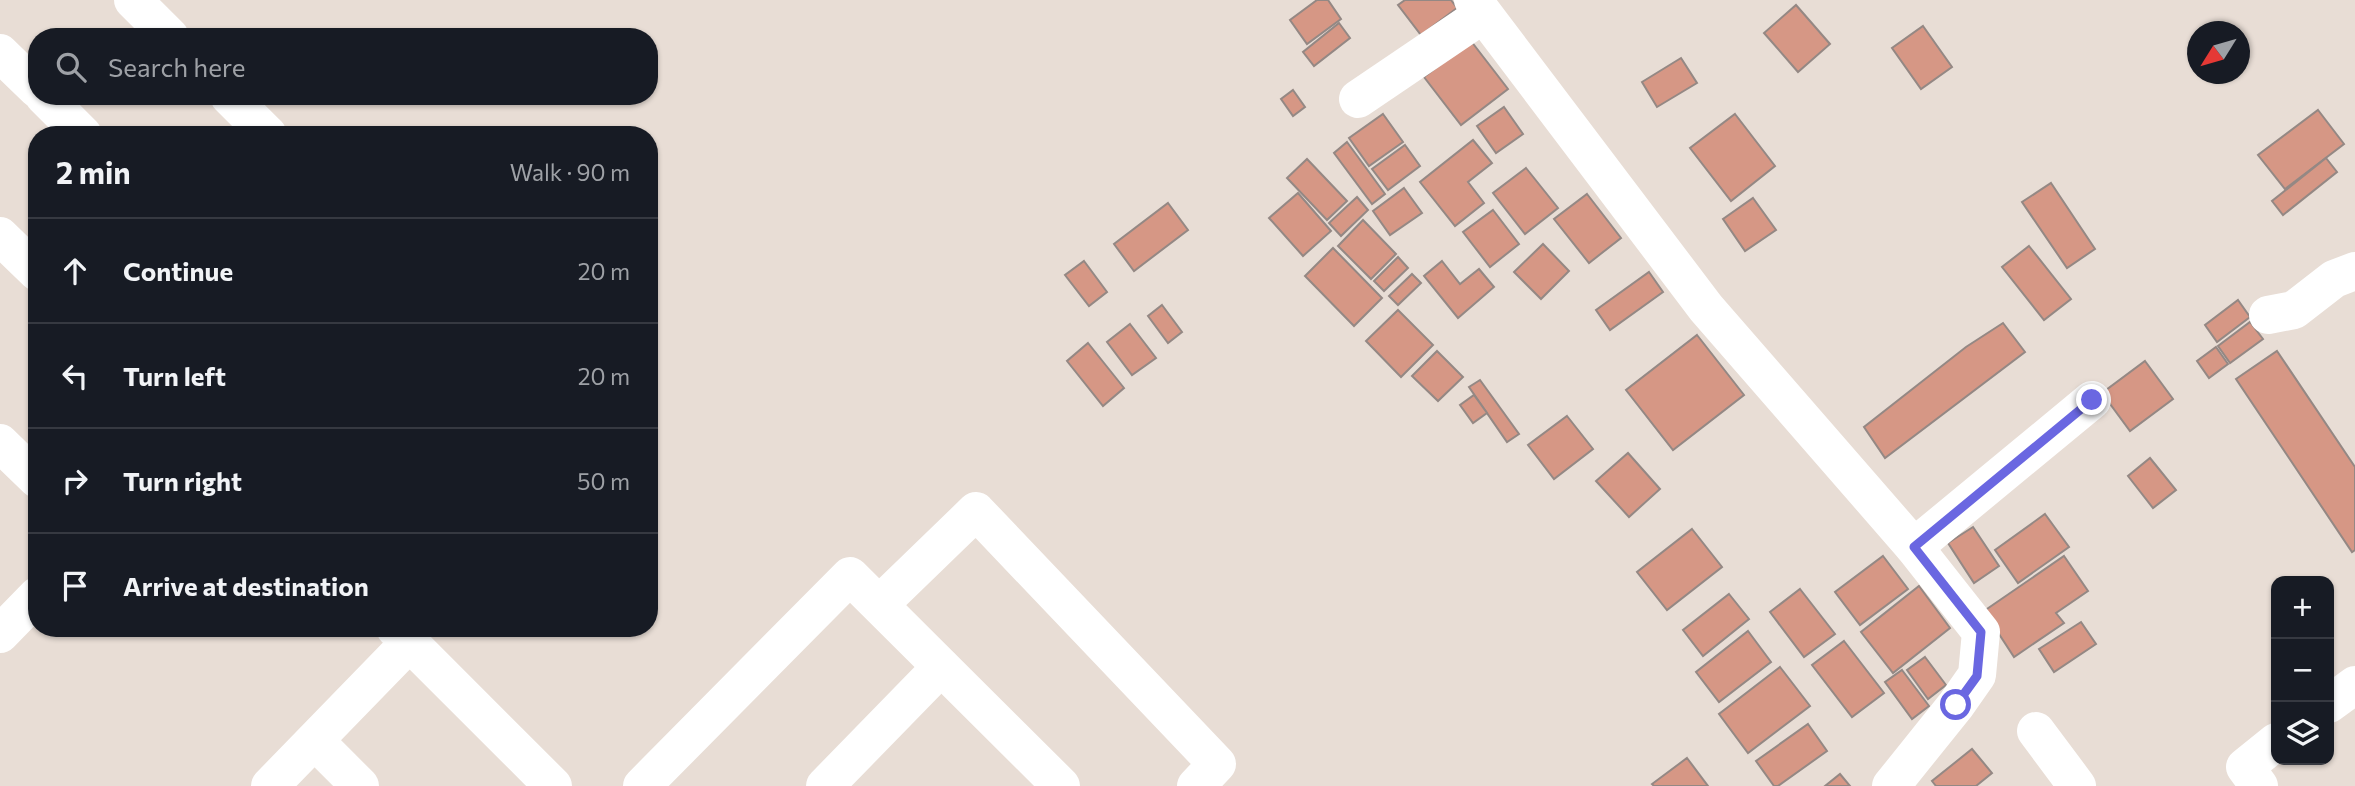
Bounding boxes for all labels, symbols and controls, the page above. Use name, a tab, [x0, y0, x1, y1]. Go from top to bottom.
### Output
north arrow	[2187, 21, 2250, 84]
search box	[28, 28, 658, 105]
icon: search	[52, 48, 90, 86]
text: Search here	[108, 51, 246, 82]
text: 2 min	[56, 153, 131, 190]
text: Walk · 90 m	[510, 158, 630, 186]
icon: ahead	[56, 252, 94, 290]
text: Continue	[123, 255, 233, 286]
text: 20 m	[578, 257, 630, 285]
icon: left	[56, 357, 94, 395]
text: Turn left	[123, 360, 226, 391]
text: 20 m	[578, 362, 630, 390]
route end	[2076, 384, 2107, 415]
icon: right	[56, 462, 94, 500]
text: Turn right	[123, 465, 242, 496]
text: 50 m	[577, 467, 630, 495]
icon: arrive	[56, 567, 94, 605]
text: Arrive at destination	[123, 570, 369, 601]
map controls	[2271, 576, 2334, 765]
button: +	[2271, 576, 2334, 639]
button: −	[2271, 639, 2334, 702]
route start	[1940, 689, 1971, 720]
button: layers	[2271, 702, 2334, 765]

